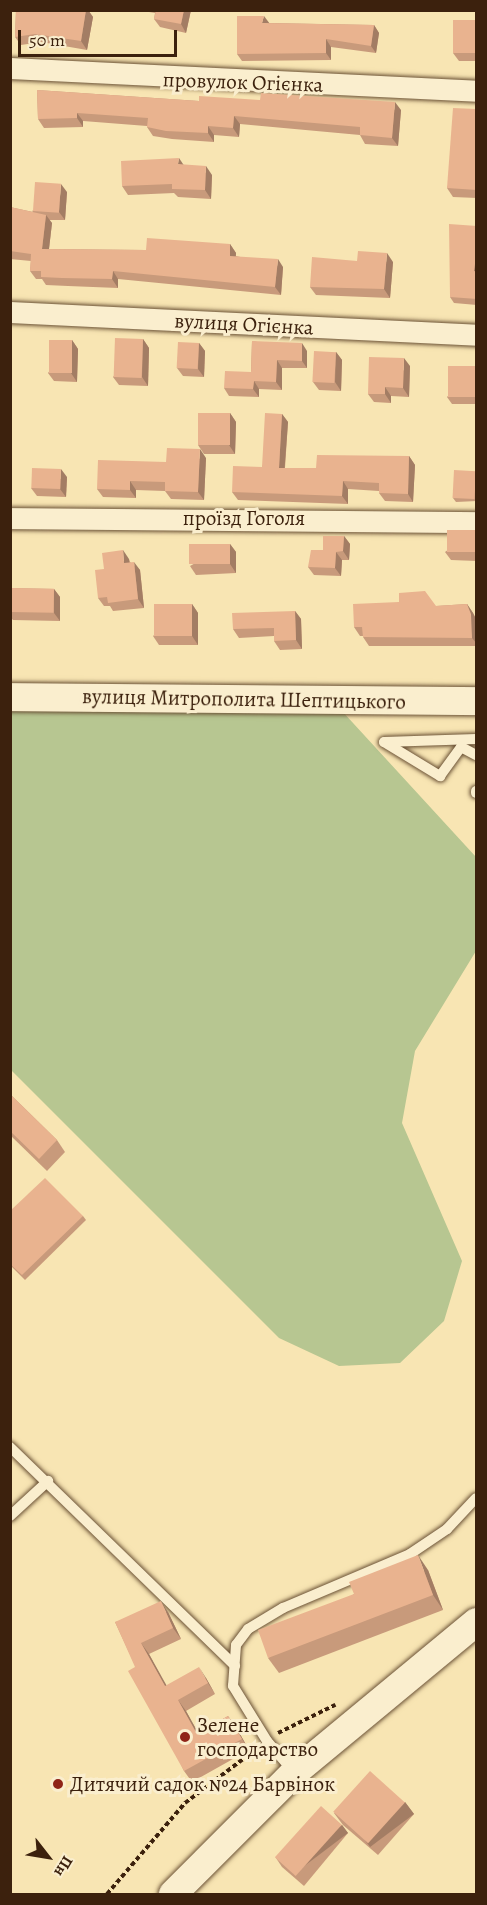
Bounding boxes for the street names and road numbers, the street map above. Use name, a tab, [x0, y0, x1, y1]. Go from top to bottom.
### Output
street label: провулок Огієнка	[162, 67, 324, 97]
street label: вулиця Огієнка	[174, 308, 314, 340]
street label: проїзд Гоголя	[183, 505, 305, 531]
street label: вулиця Митрополита Шептицького	[82, 684, 406, 714]

